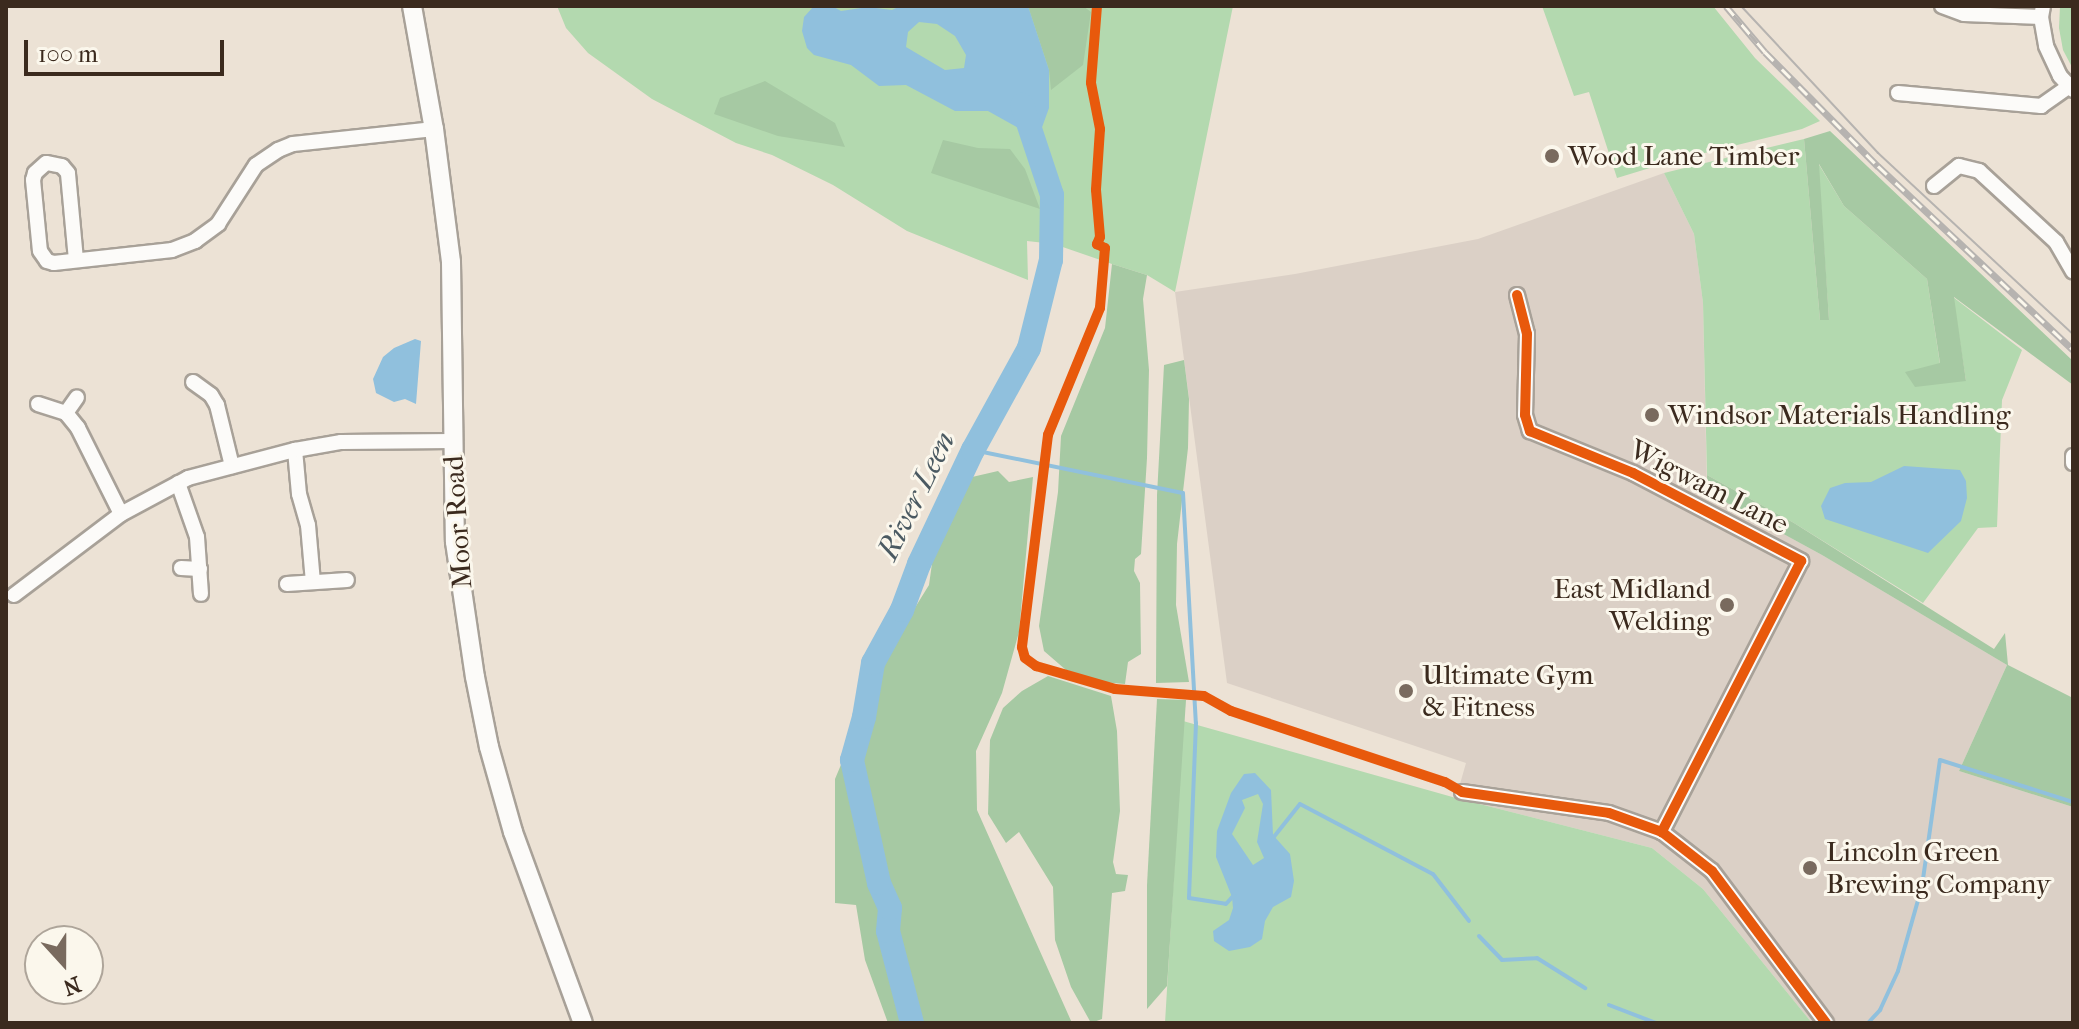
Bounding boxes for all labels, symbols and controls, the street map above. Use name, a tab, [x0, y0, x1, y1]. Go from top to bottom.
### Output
scale bar	[28, 24, 228, 74]
text: 100 m	[38, 40, 98, 68]
place label: Wood Lane Timber	[1568, 139, 1799, 173]
marker: Wood Lane Timber	[1543, 147, 1561, 165]
place label: Windsor Materials Handling	[1668, 398, 2011, 432]
marker: Windsor Materials Handling	[1643, 406, 1661, 424]
water label: River Leen	[871, 426, 963, 566]
street label: Wigwam Lane	[1624, 433, 1794, 541]
street label: Moor Road	[437, 454, 479, 590]
place label: East Midland Welding	[1554, 572, 1711, 638]
marker: East Midland Welding	[1718, 596, 1736, 614]
place label: Ultimate Gym & Fitness	[1422, 658, 1593, 724]
marker: Ultimate Gym & Fitness	[1397, 682, 1415, 700]
place label: Lincoln Green Brewing Company	[1826, 835, 2051, 901]
marker: Lincoln Green Brewing Company	[1801, 859, 1819, 877]
north arrow	[24, 925, 104, 1005]
text: N	[59, 970, 84, 1001]

